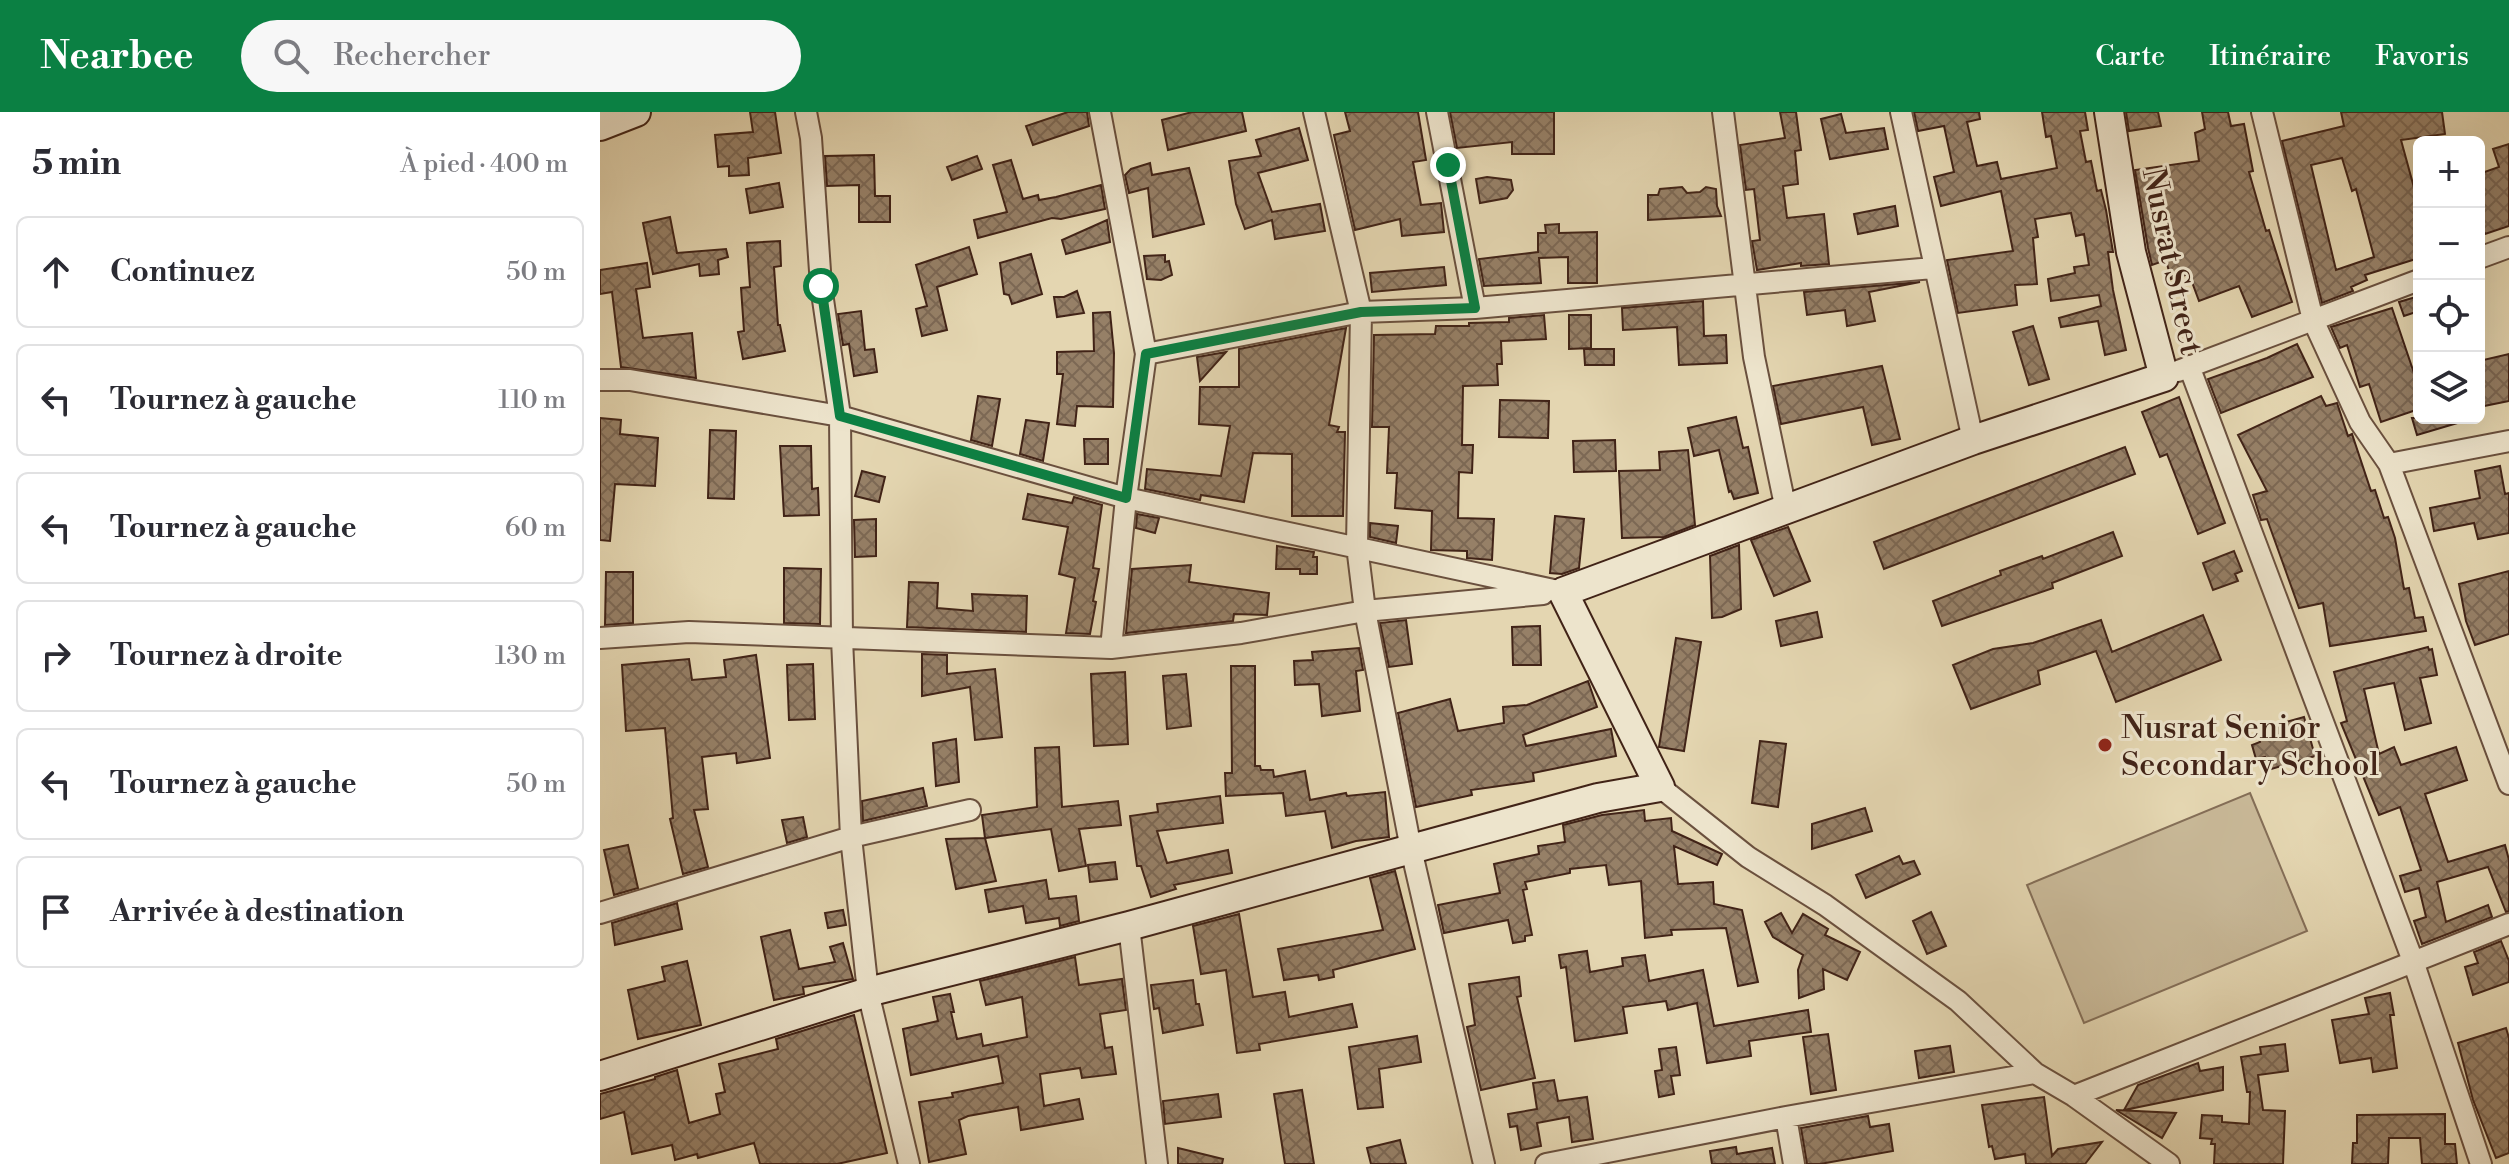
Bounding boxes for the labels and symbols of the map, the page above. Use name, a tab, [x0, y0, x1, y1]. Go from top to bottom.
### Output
route end	[1430, 147, 1466, 183]
street label: Nusrat Street	[2133, 164, 2211, 358]
route start	[803, 268, 839, 304]
place label: Nusrat Senior Secondary School	[2121, 708, 2380, 785]
marker: Nusrat Senior Secondary School	[2096, 736, 2114, 754]

